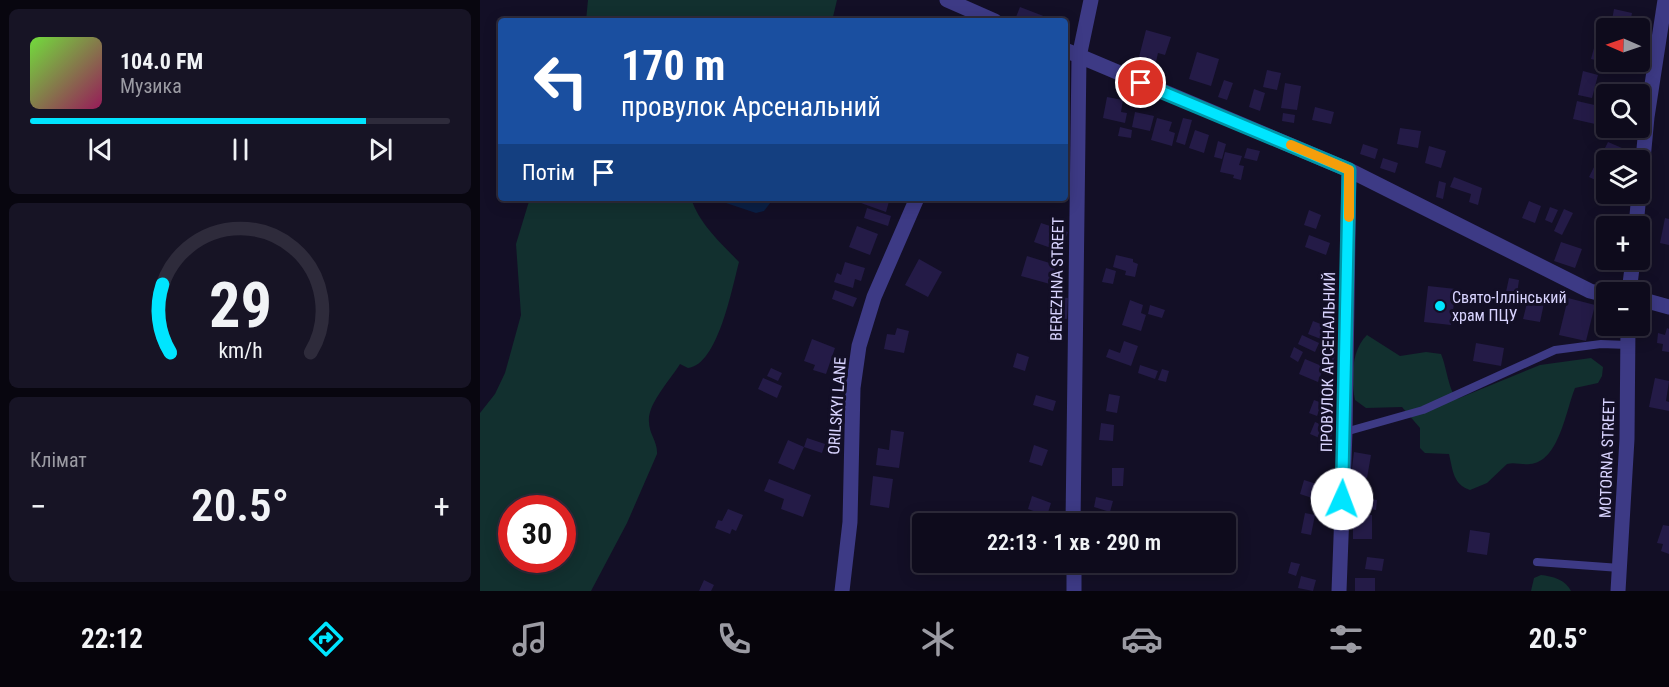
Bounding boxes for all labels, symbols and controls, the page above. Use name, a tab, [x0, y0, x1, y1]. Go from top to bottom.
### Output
north arrow	[1596, 18, 1650, 72]
map controls	[1596, 18, 1650, 336]
text: 170 m	[621, 41, 726, 90]
icon: left	[522, 42, 600, 120]
text: 104.0 FM	[120, 49, 203, 74]
pin	[1115, 57, 1166, 108]
icon: arrive	[1124, 66, 1157, 99]
text: Музика	[120, 74, 182, 98]
button: search	[1596, 84, 1650, 138]
text: провулок Арсенальний	[621, 91, 881, 123]
icon: previous	[84, 133, 117, 166]
icon: pause	[224, 133, 257, 166]
icon: next	[364, 133, 397, 166]
button: layers	[1596, 150, 1650, 204]
icon: arrive	[587, 156, 620, 189]
text: Потім	[522, 160, 575, 185]
button: +	[1596, 216, 1650, 270]
street label: BEREZHNA STREET	[1046, 217, 1068, 341]
text: 29	[208, 269, 272, 342]
street label: ПРОВУЛОК АРСЕНАЛЬНИЙ	[1317, 272, 1339, 452]
button: −	[1596, 282, 1650, 336]
place label: Свято-Іллінський храм ПЦУ	[1452, 288, 1567, 325]
marker: Свято-Іллінський храм ПЦУ	[1433, 299, 1447, 313]
text: km/h	[218, 338, 262, 363]
street label: ORILSKYI LANE	[824, 357, 850, 455]
street label: MOTORNA STREET	[1595, 398, 1619, 518]
text: Клімат	[30, 448, 87, 472]
position arrow	[1310, 467, 1374, 531]
text: 20.5°	[191, 479, 289, 532]
text: −	[30, 487, 47, 526]
text: +	[434, 487, 450, 526]
speed limit sign: 30	[498, 495, 576, 573]
text: 22:13 · 1 хв · 290 m	[987, 530, 1161, 555]
icon: directions	[305, 618, 347, 660]
icon: music	[509, 618, 551, 660]
icon: phone	[713, 618, 755, 660]
icon: climate	[917, 618, 959, 660]
icon: car	[1121, 618, 1163, 660]
icon: filters	[1325, 618, 1367, 660]
text: 22:12	[81, 623, 143, 655]
text: 20.5°	[1529, 623, 1588, 655]

